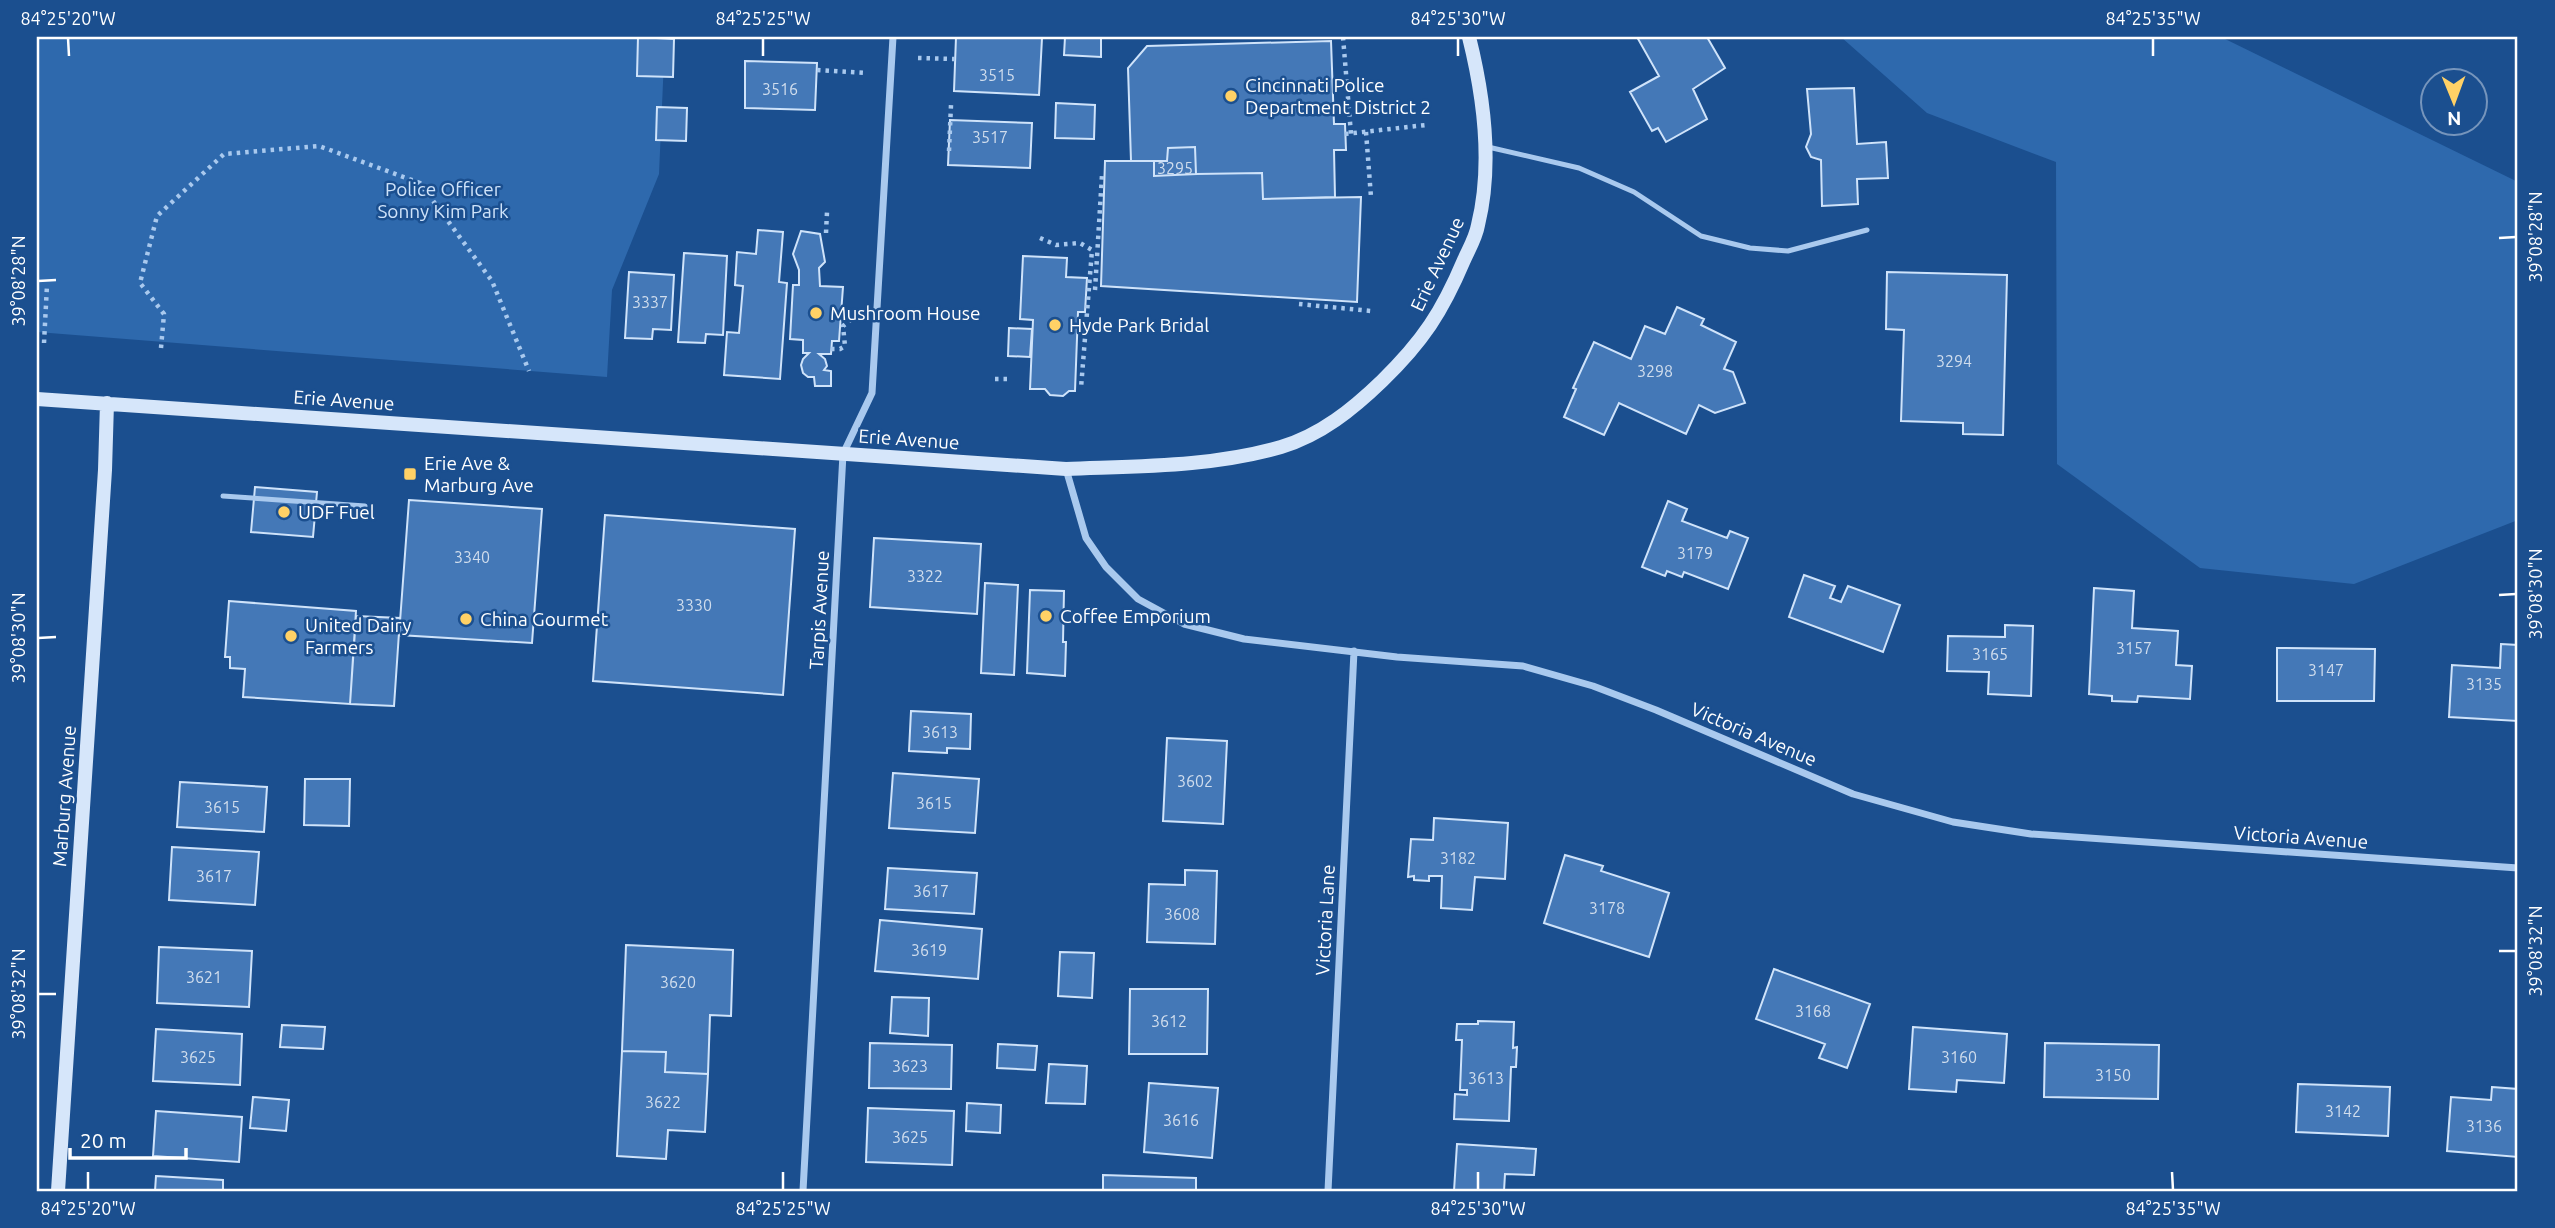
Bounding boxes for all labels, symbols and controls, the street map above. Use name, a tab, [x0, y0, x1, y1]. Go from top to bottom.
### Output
text: 84°25'20"W	[20, 8, 116, 28]
text: 84°25'25"W	[715, 8, 811, 28]
text: 84°25'30"W	[1410, 8, 1506, 28]
text: 84°25'35"W	[2105, 8, 2201, 28]
house number: 3515	[979, 66, 1015, 84]
north arrow	[2418, 66, 2488, 136]
place label: Cincinnati Police Department District 2	[1245, 74, 1431, 118]
house number: 3516	[762, 80, 798, 98]
marker: Cincinnati Police Department District 2	[1223, 88, 1239, 104]
text: N	[2447, 108, 2462, 130]
house number: 3517	[972, 128, 1008, 146]
house number: 3295	[1157, 159, 1193, 177]
park label: Police Officer Sonny Kim Park	[377, 178, 509, 222]
text: 39°08'28"N	[2525, 191, 2545, 283]
street label: Erie Avenue	[1406, 213, 1468, 315]
text: 39°08'28"N	[8, 235, 28, 327]
house number: 3337	[632, 293, 668, 311]
place label: Mushroom House	[830, 302, 981, 324]
marker: Mushroom House	[808, 305, 824, 321]
place label: Hyde Park Bridal	[1069, 314, 1209, 336]
marker: Hyde Park Bridal	[1047, 317, 1063, 333]
house number: 3294	[1936, 352, 1972, 370]
house number: 3298	[1637, 362, 1673, 380]
street label: Erie Avenue	[293, 385, 395, 415]
street label: Erie Avenue	[858, 424, 960, 454]
place label: Erie Ave & Marburg Ave	[424, 452, 534, 496]
marker: Erie Ave & Marburg Ave	[402, 466, 418, 482]
place label: UDF Fuel	[298, 501, 375, 523]
marker: UDF Fuel	[276, 504, 292, 520]
house number: 3179	[1677, 544, 1713, 562]
house number: 3340	[454, 548, 490, 566]
text: 39°08'30"N	[2525, 548, 2545, 640]
street label: Tarpis Avenue	[805, 550, 833, 670]
house number: 3322	[907, 567, 943, 585]
text: 39°08'30"N	[8, 592, 28, 684]
house number: 3330	[676, 596, 712, 614]
place label: Coffee Emporium	[1060, 605, 1211, 627]
place label: China Gourmet	[480, 608, 609, 630]
marker: Coffee Emporium	[1038, 608, 1054, 624]
marker: China Gourmet	[458, 611, 474, 627]
place label: United Dairy Farmers	[305, 614, 411, 658]
marker: United Dairy Farmers	[283, 628, 299, 644]
house number: 3157	[2116, 639, 2152, 657]
house number: 3165	[1972, 645, 2008, 663]
house number: 3147	[2308, 661, 2344, 679]
house number: 3135	[2466, 675, 2502, 693]
street label: Victoria Avenue	[1688, 698, 1820, 770]
house number: 3613	[922, 723, 958, 741]
street label: Marburg Avenue	[48, 724, 80, 868]
house number: 3602	[1177, 772, 1213, 790]
house number: 3615	[916, 794, 952, 812]
house number: 3615	[204, 798, 240, 816]
street label: Victoria Avenue	[2233, 821, 2369, 853]
house number: 3182	[1440, 849, 1476, 867]
street label: Victoria Lane	[1311, 864, 1339, 976]
house number: 3617	[196, 867, 232, 885]
house number: 3617	[913, 882, 949, 900]
house number: 3178	[1589, 899, 1625, 917]
house number: 3608	[1164, 905, 1200, 923]
text: 39°08'32"N	[2525, 905, 2545, 997]
house number: 3619	[911, 941, 947, 959]
text: 39°08'32"N	[8, 948, 28, 1040]
house number: 3621	[186, 968, 222, 986]
house number: 3620	[660, 973, 696, 991]
house number: 3168	[1795, 1002, 1831, 1020]
house number: 3612	[1151, 1012, 1187, 1030]
house number: 3625	[180, 1048, 216, 1066]
house number: 3160	[1941, 1048, 1977, 1066]
house number: 3623	[892, 1057, 928, 1075]
house number: 3150	[2095, 1066, 2131, 1084]
house number: 3613	[1468, 1069, 1504, 1087]
house number: 3622	[645, 1093, 681, 1111]
house number: 3142	[2325, 1102, 2361, 1120]
house number: 3616	[1163, 1111, 1199, 1129]
scale bar	[70, 1116, 186, 1160]
house number: 3136	[2466, 1117, 2502, 1135]
text: 20 m	[80, 1128, 127, 1152]
house number: 3625	[892, 1128, 928, 1146]
text: 84°25'20"W	[40, 1198, 136, 1218]
text: 84°25'25"W	[735, 1198, 831, 1218]
text: 84°25'30"W	[1430, 1198, 1526, 1218]
text: 84°25'35"W	[2125, 1198, 2221, 1218]

